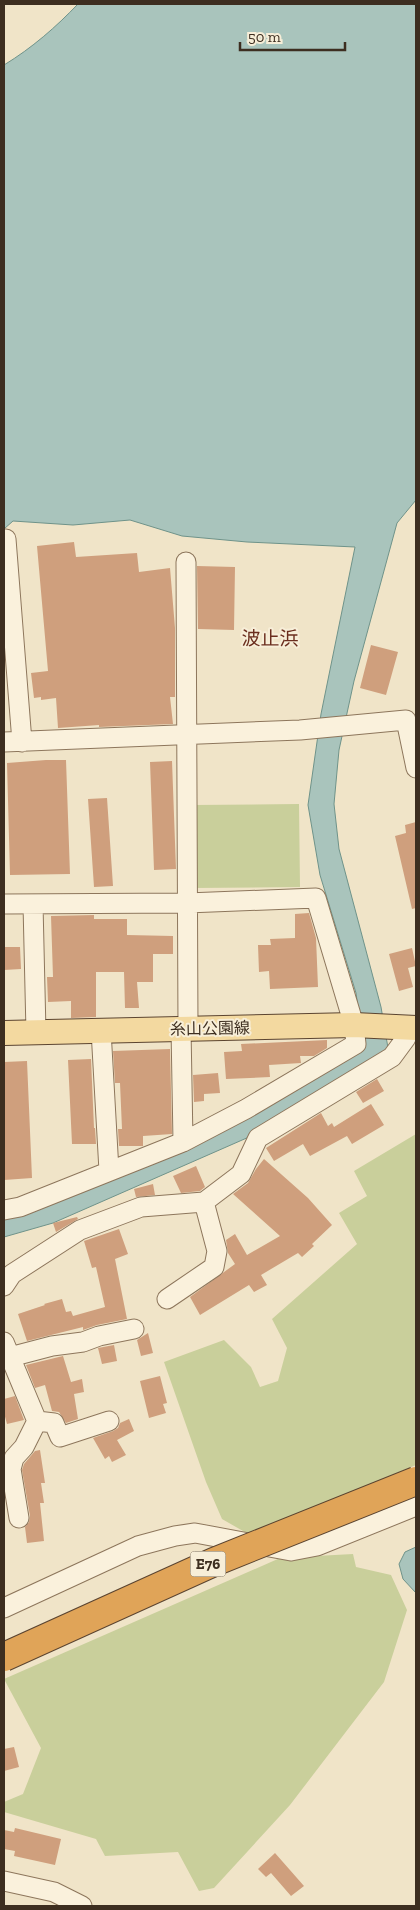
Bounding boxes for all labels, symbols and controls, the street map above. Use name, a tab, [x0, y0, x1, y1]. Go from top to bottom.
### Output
scale bar	[240, 20, 345, 52]
text: 50 m	[248, 28, 281, 46]
district label: 波止浜	[241, 627, 299, 650]
street label: 糸山公園線	[170, 1018, 250, 1039]
road number: E76	[190, 1552, 226, 1576]

